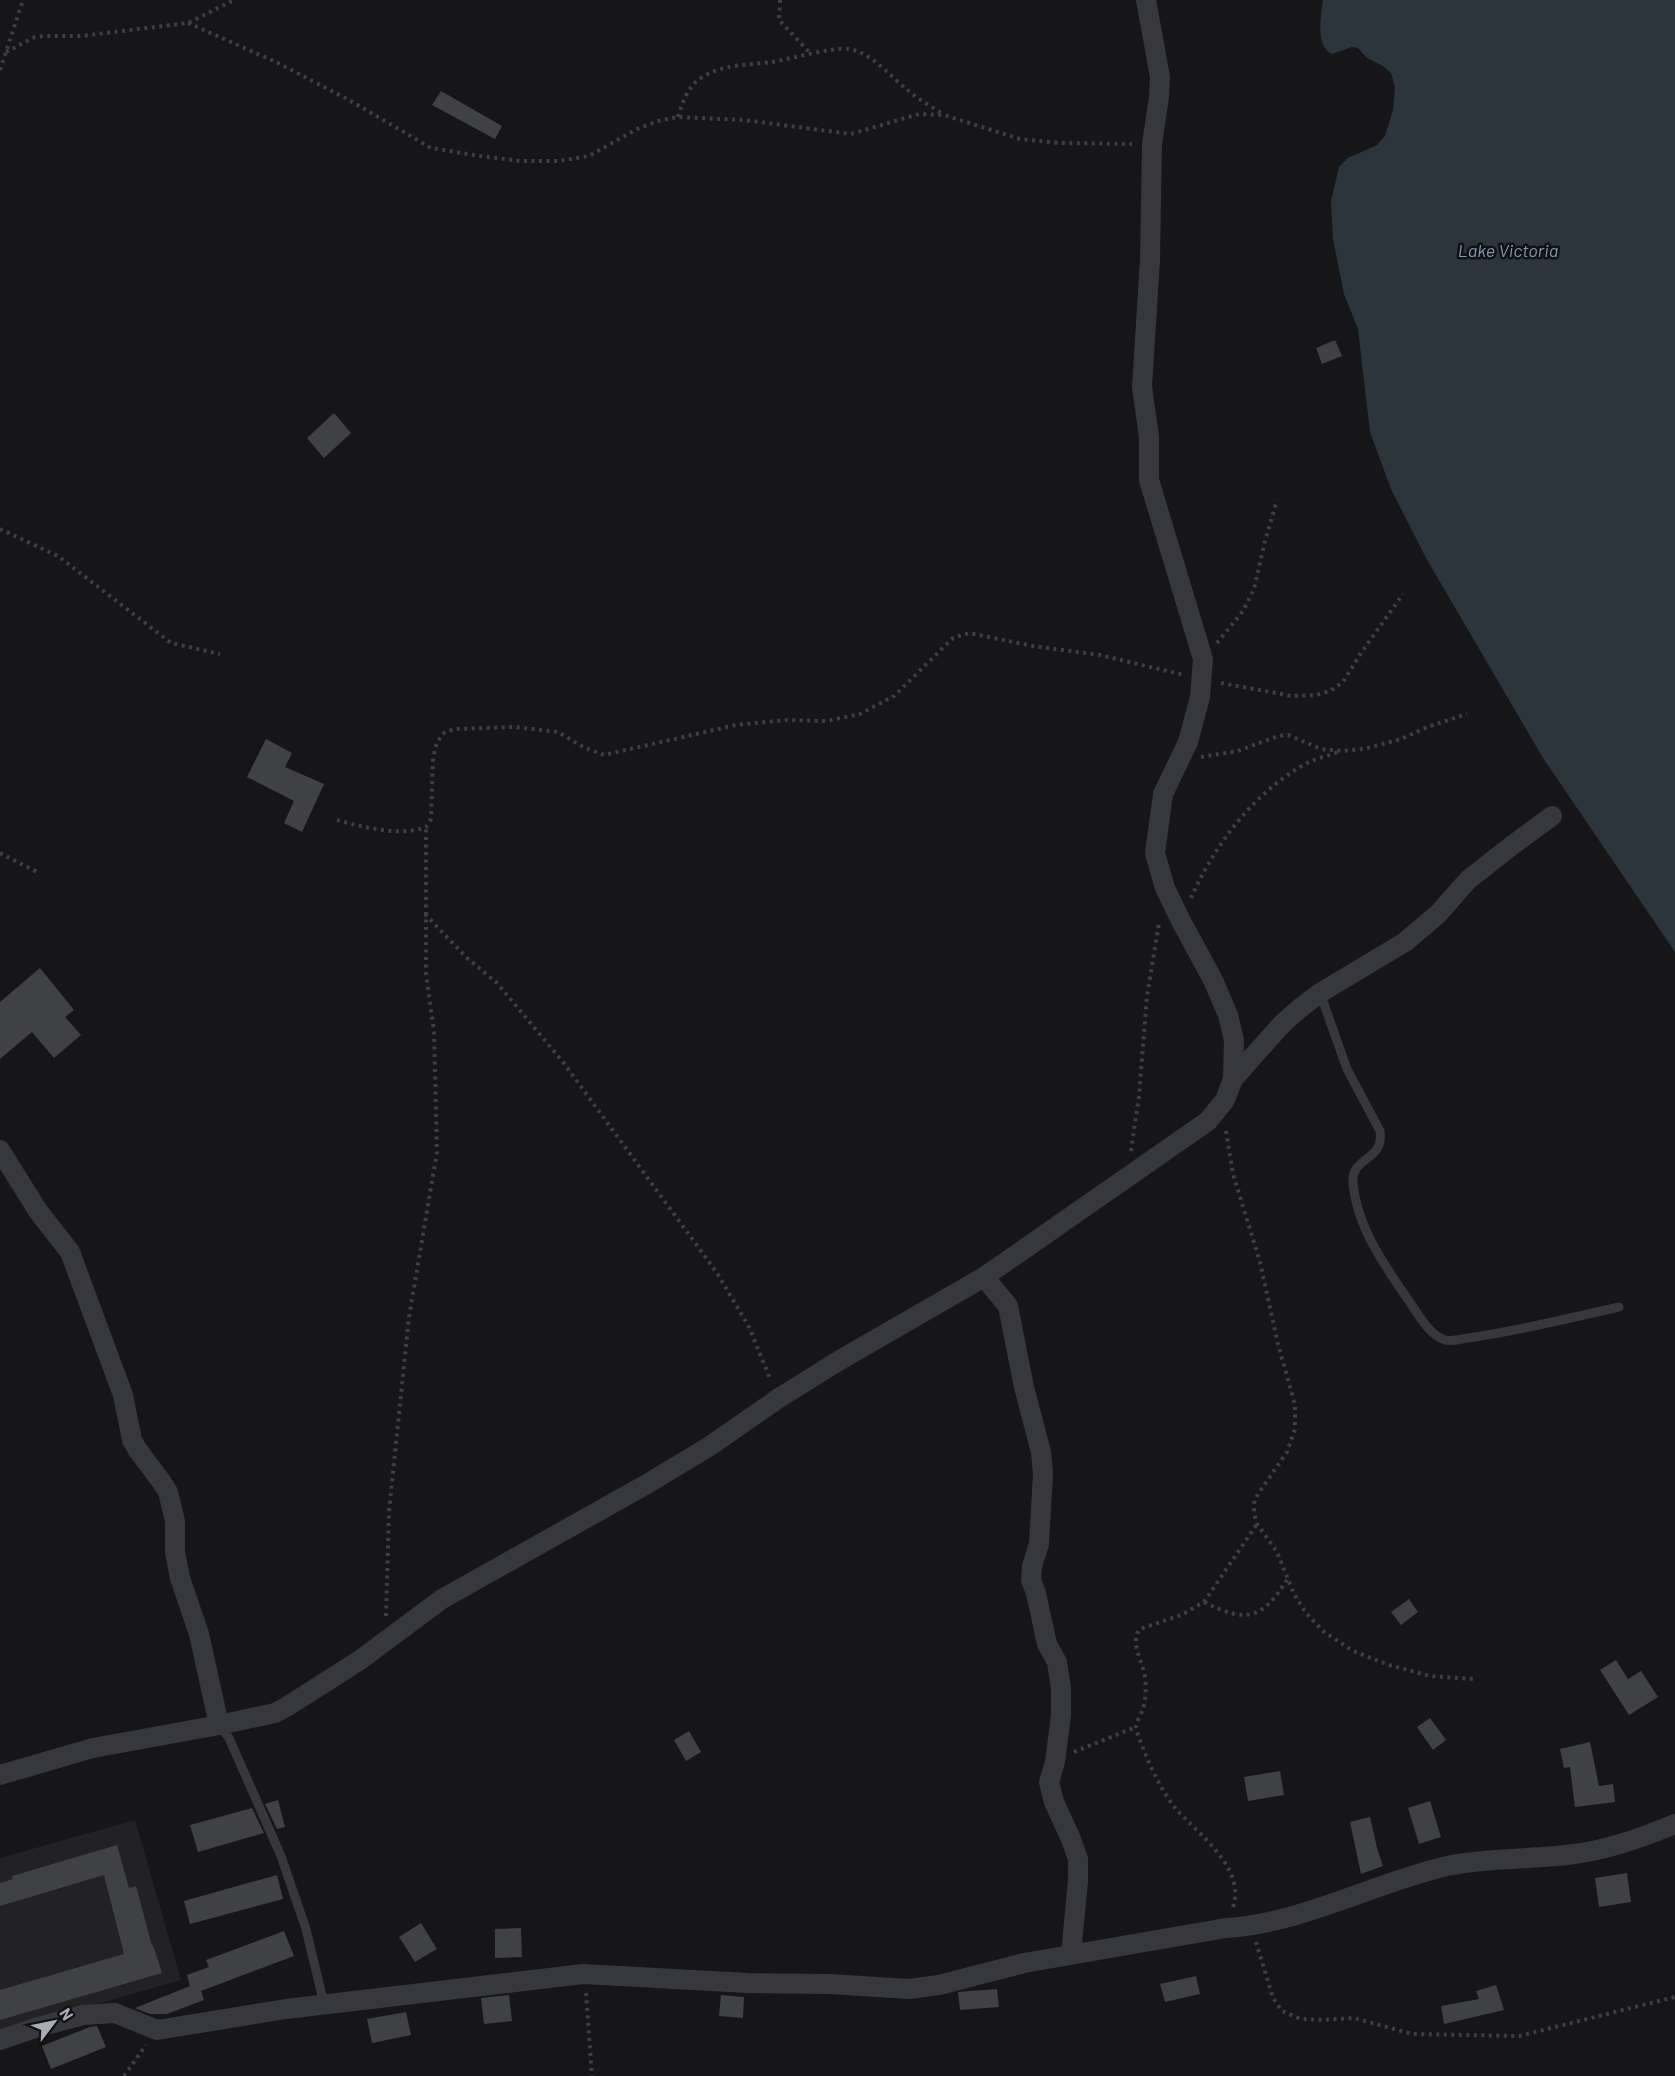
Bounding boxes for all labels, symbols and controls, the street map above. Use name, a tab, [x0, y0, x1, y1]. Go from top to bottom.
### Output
water label: Lake Victoria	[1458, 239, 1558, 261]
north arrow	[24, 1992, 84, 2052]
text: N	[56, 2004, 78, 2023]

